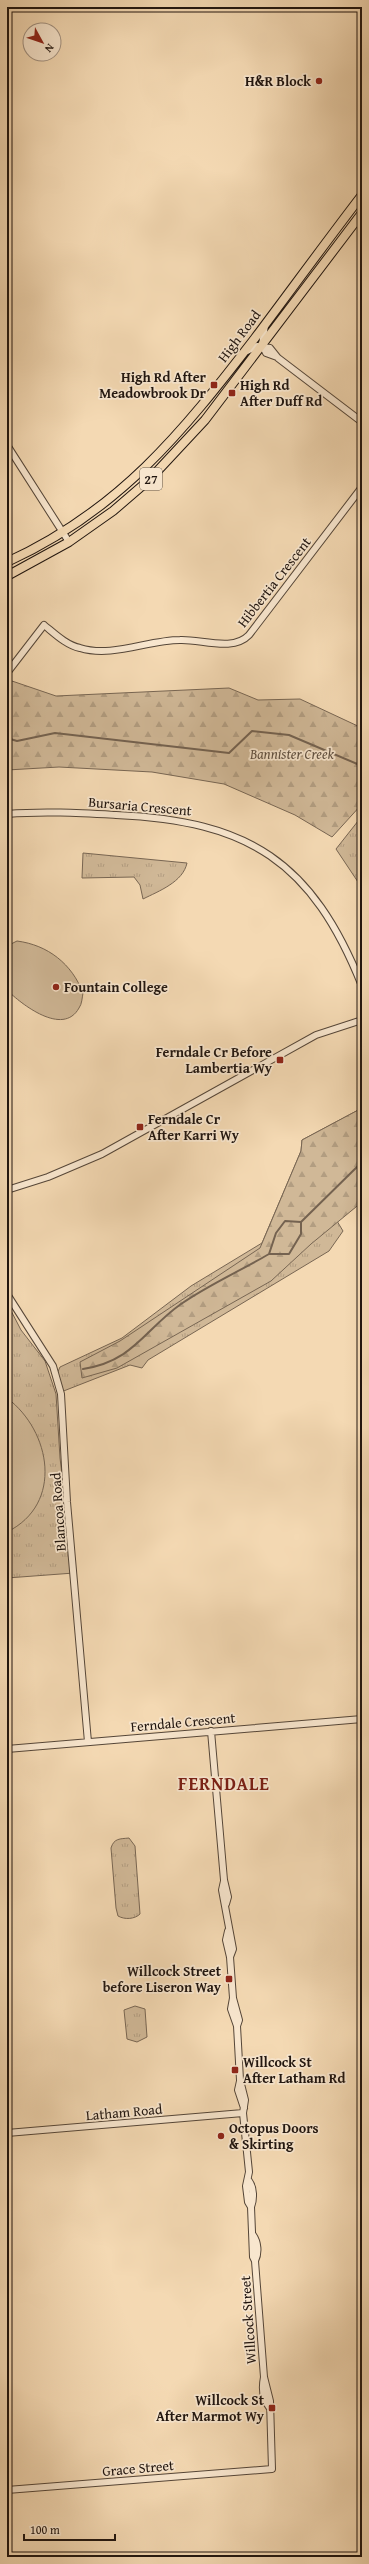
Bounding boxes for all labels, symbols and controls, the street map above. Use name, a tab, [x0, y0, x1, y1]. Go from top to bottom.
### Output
north arrow	[22, 22, 62, 62]
text: N	[41, 40, 58, 57]
place label: H&R Block	[245, 71, 312, 91]
marker: H&R Block	[314, 76, 324, 86]
street label: High Road	[213, 305, 265, 366]
place label: High Rd After Meadowbrook Dr	[99, 367, 207, 403]
place label: High Rd After Duff Rd	[240, 375, 322, 411]
marker: High Rd After Meadowbrook Dr	[209, 380, 219, 390]
marker: High Rd After Duff Rd	[227, 388, 237, 398]
road number: 27	[140, 468, 162, 490]
street label: Hibbertia Crescent	[232, 533, 316, 631]
park label: Bannister Creek	[249, 744, 335, 764]
street label: Bursaria Crescent	[87, 792, 193, 820]
place label: Fountain College	[64, 977, 168, 997]
marker: Fountain College	[51, 982, 61, 992]
place label: Ferndale Cr Before Lambertia Wy	[156, 1042, 273, 1078]
marker: Ferndale Cr Before Lambertia Wy	[275, 1055, 285, 1065]
place label: Ferndale Cr After Karri Wy	[148, 1109, 240, 1145]
marker: Ferndale Cr After Karri Wy	[135, 1122, 145, 1132]
street label: Blancoa Road	[45, 1472, 71, 1552]
street label: Ferndale Crescent	[130, 1707, 236, 1737]
district label: FERNDALE	[178, 1770, 270, 1797]
place label: Willcock Street before Liseron Way	[103, 1961, 222, 1997]
marker: Willcock Street before Liseron Way	[224, 1974, 234, 1984]
place label: Willcock St After Latham Rd	[243, 2052, 346, 2088]
marker: Willcock St After Latham Rd	[230, 2065, 240, 2075]
street label: Latham Road	[85, 2099, 164, 2125]
place label: Octopus Doors & Skirting	[229, 2118, 319, 2154]
marker: Octopus Doors & Skirting	[216, 2131, 226, 2141]
street label: Willcock Street	[235, 2275, 261, 2365]
place label: Willcock St After Marmot Wy	[156, 2390, 265, 2426]
marker: Willcock St After Marmot Wy	[267, 2403, 277, 2413]
street label: Grace Street	[101, 2455, 175, 2481]
scale bar	[24, 2516, 115, 2542]
text: 100 m	[30, 2521, 60, 2538]

